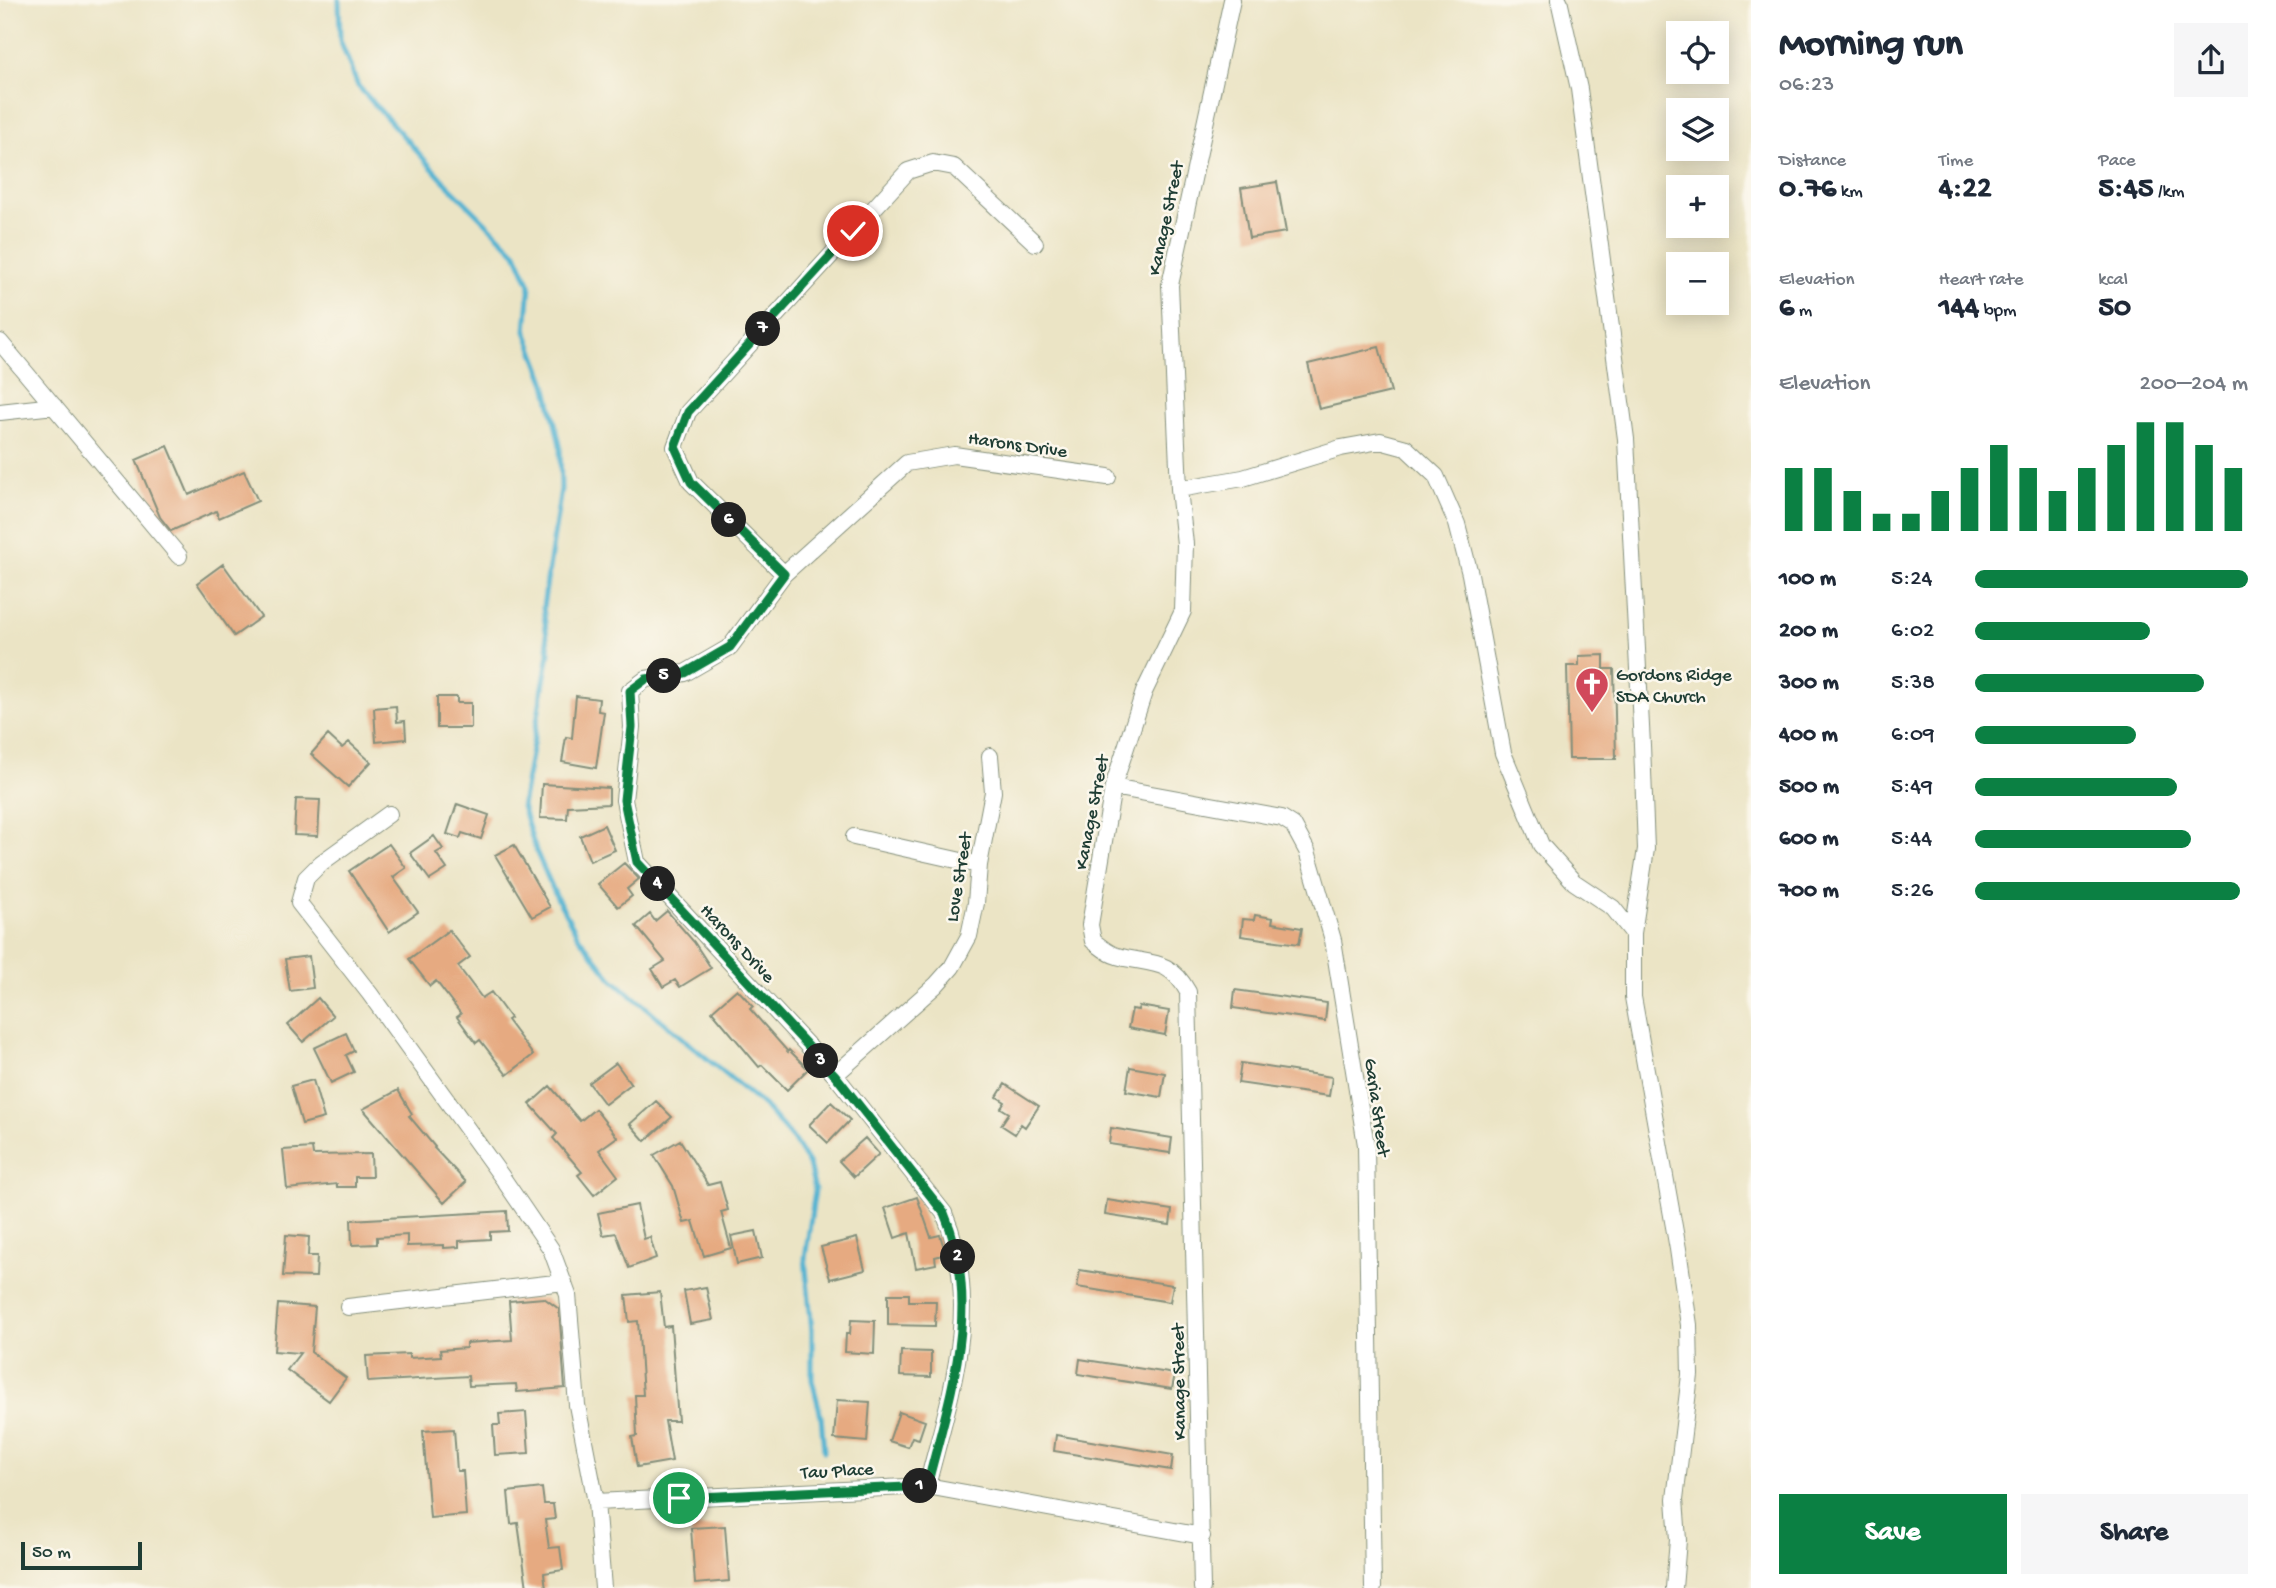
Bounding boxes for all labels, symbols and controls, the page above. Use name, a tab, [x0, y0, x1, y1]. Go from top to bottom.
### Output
map controls	[1666, 21, 1729, 315]
button: locate	[1666, 21, 1729, 84]
button: share	[2174, 23, 2248, 97]
text: Morning run	[1779, 24, 1963, 68]
text: 06:23	[1779, 72, 1834, 99]
button: layers	[1666, 98, 1729, 161]
text: Distance	[1779, 150, 1846, 173]
text: Time	[1939, 150, 1973, 173]
text: Pace	[2098, 150, 2136, 173]
street label: Kanage Street	[1144, 157, 1191, 278]
text: 0.76	[1779, 173, 1836, 208]
text: 4:22	[1939, 173, 1992, 208]
text: 5:45	[2098, 173, 2154, 208]
button: +	[1666, 175, 1729, 238]
text: km	[1836, 181, 1863, 204]
text: /km	[2154, 181, 2185, 204]
pin	[823, 201, 883, 261]
icon: check	[834, 212, 872, 250]
button: −	[1666, 252, 1729, 315]
text: Elevation	[1779, 269, 1855, 292]
text: Heart rate	[1939, 269, 2024, 292]
text: kcal	[2098, 269, 2128, 292]
text: 6	[1779, 292, 1794, 327]
text: 144	[1939, 292, 1979, 327]
text: 50	[2098, 292, 2131, 327]
text: m	[1794, 300, 1812, 323]
text: bpm	[1979, 300, 2017, 323]
pin: 7	[746, 312, 780, 346]
text: 7	[758, 317, 767, 340]
text: Elevation	[1779, 371, 1870, 398]
text: 200–204 m	[2140, 371, 2248, 398]
street label: Harons Drive	[966, 428, 1069, 465]
pin: 6	[712, 503, 746, 538]
text: 6	[724, 508, 733, 531]
text: 100 m	[1779, 566, 1836, 593]
text: 5:24	[1891, 566, 1932, 593]
text: 200 m	[1779, 618, 1838, 645]
text: 6:02	[1891, 618, 1934, 645]
pin: 5	[646, 658, 682, 694]
text: 5	[659, 664, 669, 687]
church icon: Gordons Ridge SDA Church	[1573, 665, 1611, 714]
place label: Gordons Ridge SDA Church	[1616, 665, 1732, 710]
text: 300 m	[1779, 670, 1839, 697]
text: 5:38	[1891, 670, 1935, 697]
text: 400 m	[1779, 722, 1838, 749]
text: 6:09	[1891, 722, 1934, 749]
street label: Kanage Street	[1071, 751, 1116, 872]
text: 500 m	[1779, 774, 1839, 801]
text: 5:49	[1891, 774, 1933, 801]
text: 600 m	[1779, 826, 1839, 853]
text: 5:44	[1891, 826, 1932, 853]
street label: Love Street	[942, 829, 979, 924]
pin: 4	[640, 866, 676, 902]
text: 4	[653, 872, 662, 895]
text: 700 m	[1779, 878, 1839, 905]
text: 5:26	[1891, 878, 1933, 905]
street label: Harons Drive	[694, 900, 779, 989]
pin: 3	[804, 1044, 838, 1078]
text: 3	[816, 1049, 825, 1072]
street label: Garia Street	[1357, 1057, 1394, 1160]
pin: 2	[940, 1240, 976, 1274]
text: 2	[953, 1245, 962, 1268]
street label: Kanage Street	[1168, 1321, 1193, 1440]
street label: Tau Place	[799, 1459, 874, 1486]
pin	[649, 1468, 709, 1528]
pin: 1	[902, 1468, 937, 1504]
text: 1	[916, 1474, 923, 1497]
icon: arrive	[660, 1479, 698, 1517]
button: Save	[1779, 1494, 2007, 1574]
button: Share	[2021, 1494, 2248, 1574]
scale bar	[21, 1539, 142, 1571]
text: 50 m	[32, 1542, 71, 1565]

